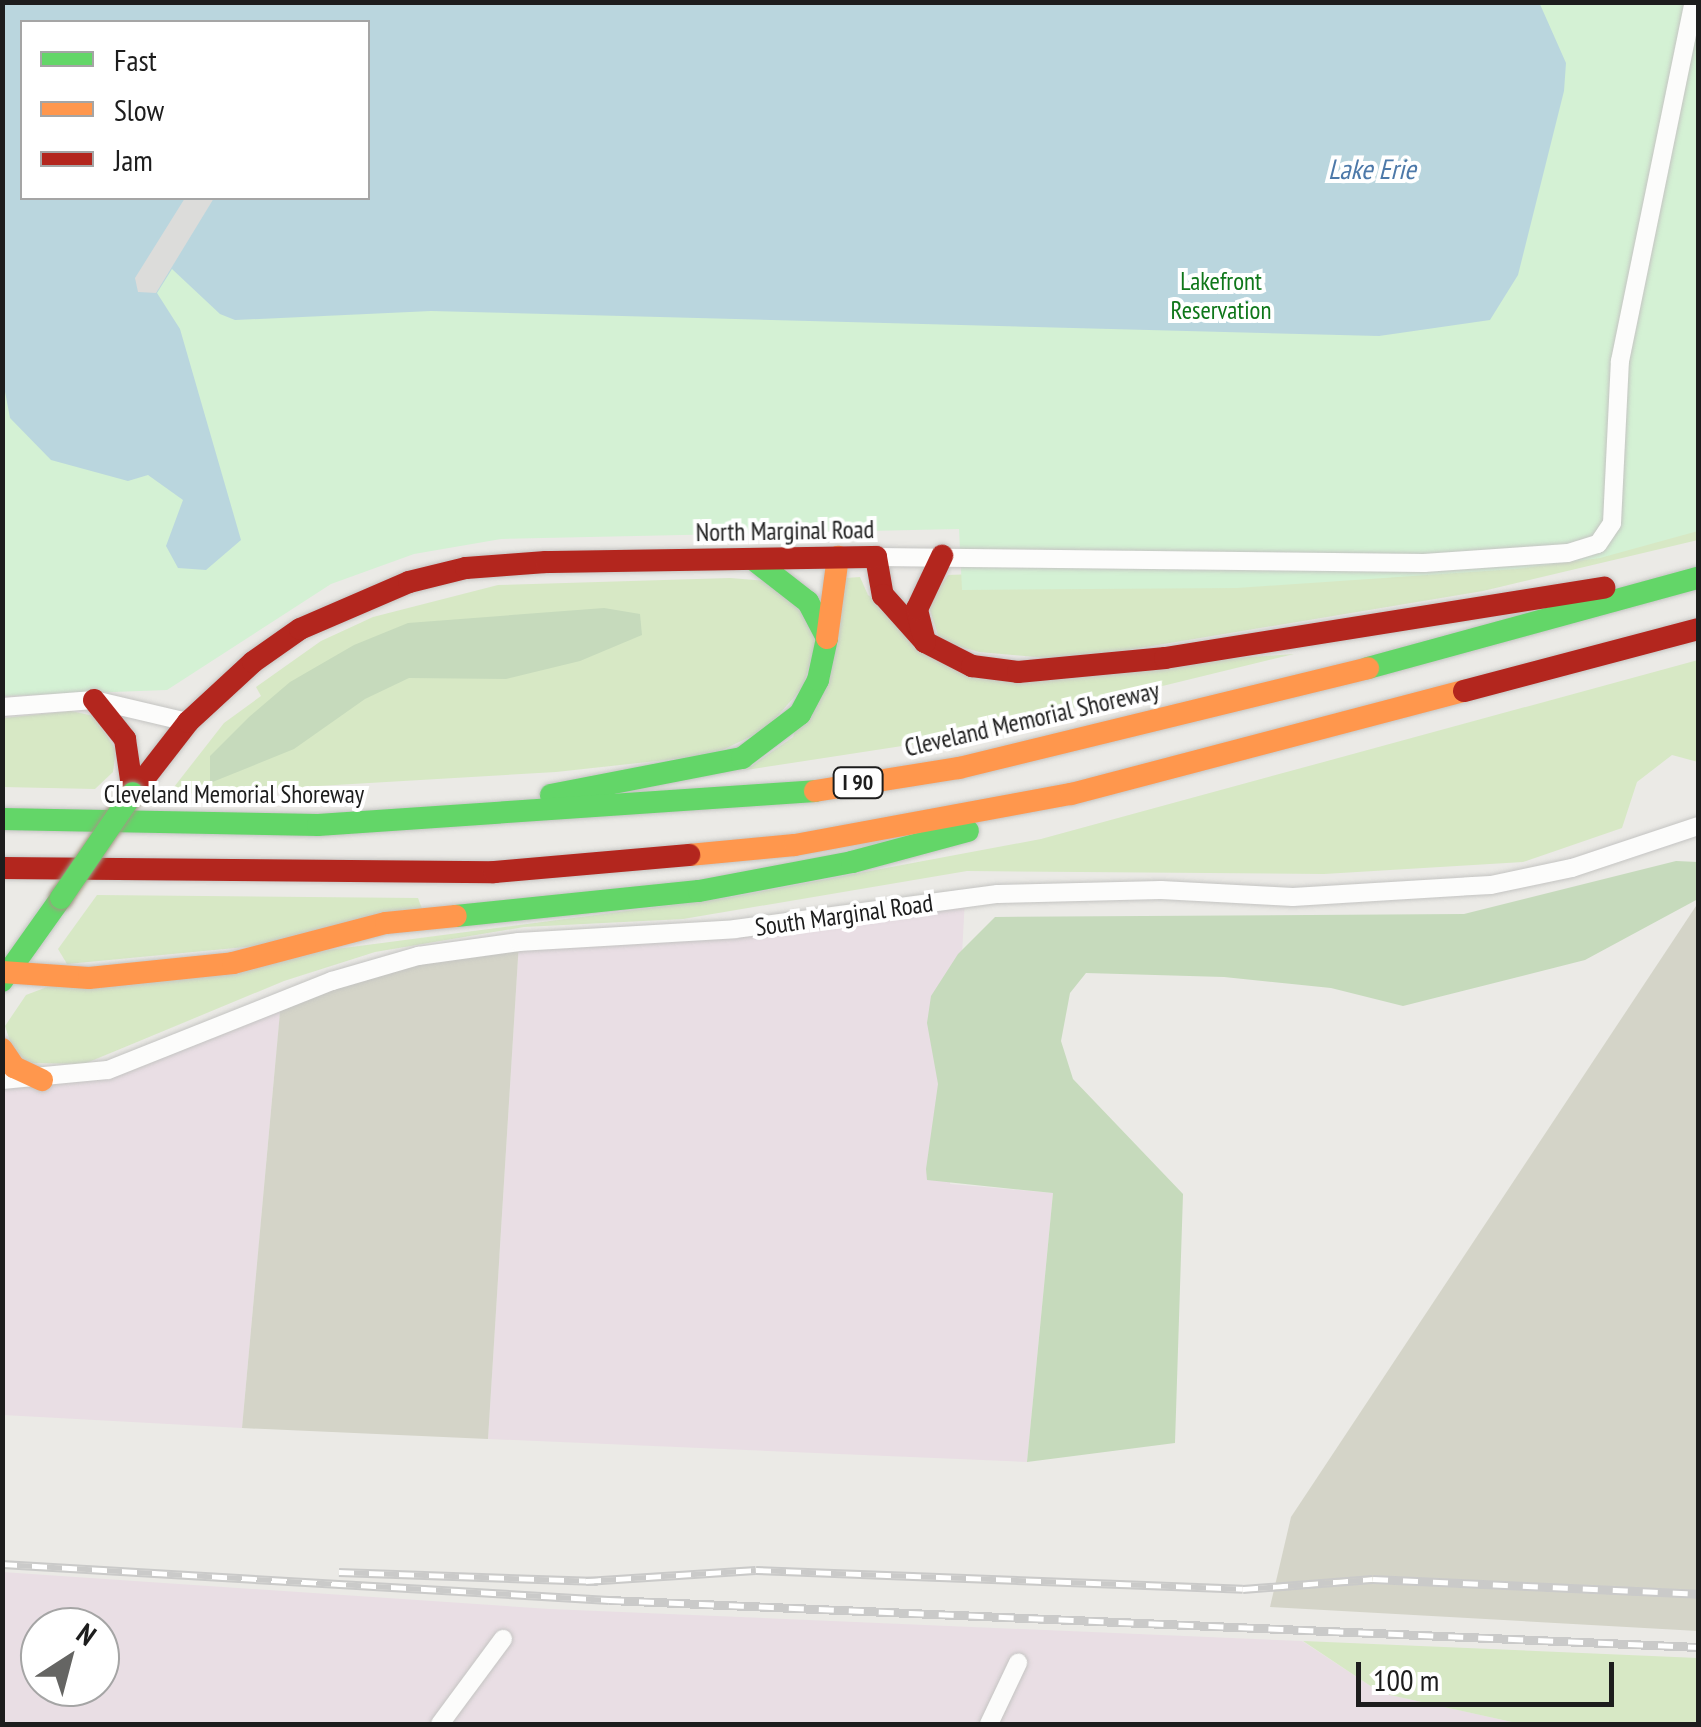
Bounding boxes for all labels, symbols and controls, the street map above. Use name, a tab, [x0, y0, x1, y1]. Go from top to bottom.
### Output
legend	[20, 20, 370, 200]
text: Fast	[114, 40, 157, 79]
text: Slow	[114, 90, 164, 129]
text: Jam	[114, 140, 153, 179]
water label: Lake Erie	[1328, 152, 1416, 186]
park label: Lakefront Reservation	[1171, 267, 1271, 326]
street label: North Marginal Road	[695, 514, 875, 548]
street label: Cleveland Memorial Shoreway	[902, 675, 1162, 763]
road number: I 90	[830, 766, 886, 800]
street label: Cleveland Memorial Shoreway	[104, 779, 364, 809]
street label: South Marginal Road	[753, 888, 935, 942]
north arrow	[20, 1607, 120, 1707]
text: N	[70, 1615, 104, 1653]
scale bar	[1361, 1642, 1618, 1704]
text: 100 m	[1373, 1660, 1439, 1699]

